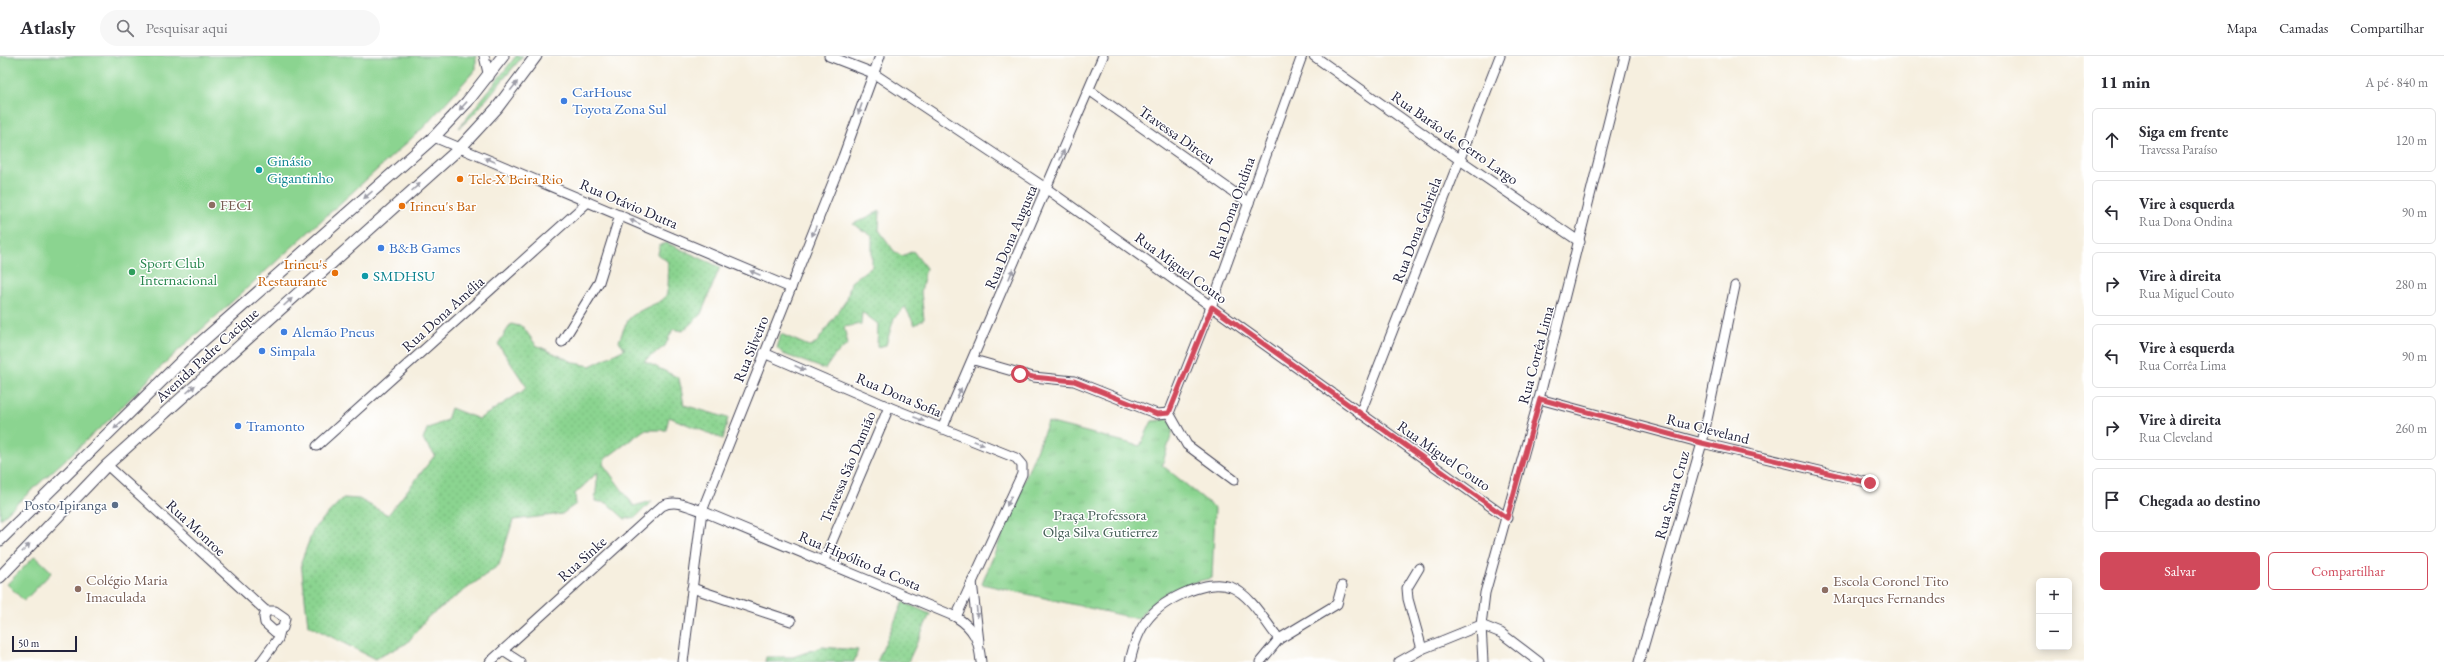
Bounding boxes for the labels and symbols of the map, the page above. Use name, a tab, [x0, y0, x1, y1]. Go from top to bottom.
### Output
one-way arrow	[510, 80, 518, 91]
place label: CarHouse Toyota Zona Sul	[572, 82, 667, 118]
street label: Rua Barão de Cerro Largo	[1388, 87, 1523, 189]
marker: CarHouse Toyota Zona Sul	[559, 96, 569, 106]
one-way arrow	[459, 101, 468, 111]
street label: Travessa Dirceu	[1135, 101, 1219, 168]
one-way arrow	[857, 104, 863, 116]
one-way arrow	[1059, 149, 1065, 160]
place label: Ginásio Gigantinho	[267, 151, 334, 187]
street label: Rua Dona Ondina	[1204, 154, 1259, 262]
one-way arrow	[484, 156, 496, 162]
marker: Ginásio Gigantinho	[254, 165, 264, 175]
place label: Tele-X Beira Rio	[468, 169, 563, 188]
marker: Tele-X Beira Rio	[455, 174, 465, 184]
street label: Rua Otávio Dutra	[577, 174, 681, 233]
street label: Rua Dona Gabriela	[1388, 174, 1445, 286]
one-way arrow	[411, 182, 421, 192]
street label: Rua Dona Augusta	[980, 182, 1041, 292]
one-way arrow	[363, 190, 374, 199]
place label: FECI	[220, 195, 252, 214]
place label: Irineu's Bar	[410, 196, 476, 215]
marker: FECI	[207, 200, 217, 210]
marker: Irineu's Bar	[397, 201, 407, 211]
one-way arrow	[629, 218, 641, 224]
one-way arrow	[810, 225, 816, 237]
street label: Rua Miguel Couto	[1131, 228, 1231, 308]
place label: B&B Games	[389, 238, 460, 257]
marker: B&B Games	[376, 243, 386, 253]
place label: Sport Club Internacional	[140, 253, 218, 289]
place label: Irineu's Restaurante	[258, 254, 327, 290]
place label: SMDHSU	[373, 266, 435, 285]
marker: Sport Club Internacional	[127, 267, 137, 277]
marker: Irineu's Restaurante	[330, 268, 340, 278]
one-way arrow	[749, 269, 761, 276]
one-way arrow	[1008, 269, 1014, 280]
marker: SMDHSU	[360, 271, 370, 281]
street label: Rua Dona Amélia	[398, 272, 488, 356]
one-way arrow	[283, 297, 293, 307]
street label: Avenida Padre Cacique	[150, 303, 262, 407]
street label: Rua Corrêa Lima	[1513, 304, 1558, 406]
street label: Rua Silveiro	[729, 313, 772, 385]
place label: Alemão Pneus	[291, 322, 375, 341]
marker: Alemão Pneus	[279, 327, 289, 337]
place label: Simpala	[270, 341, 315, 360]
marker: Simpala	[257, 346, 267, 356]
one-way arrow	[794, 365, 806, 371]
route start	[1011, 365, 1029, 383]
street label: Rua Dona Sofia	[853, 368, 945, 421]
one-way arrow	[187, 385, 196, 394]
one-way arrow	[956, 388, 962, 399]
street label: Travessa São Damião	[815, 408, 880, 525]
street label: Rua Cleveland	[1665, 409, 1752, 448]
place label: Tramonto	[246, 416, 305, 435]
street label: Rua Miguel Couto	[1394, 416, 1495, 495]
one-way arrow	[914, 417, 926, 423]
one-way arrow	[113, 420, 123, 430]
marker: Tramonto	[233, 421, 243, 431]
one-way arrow	[973, 441, 985, 447]
street label: Rua Santa Cruz	[1650, 448, 1693, 541]
route end	[1861, 474, 1879, 492]
place label: Posto Ipiranga	[24, 495, 107, 514]
street label: Rua Monroe	[163, 495, 230, 560]
one-way arrow	[1006, 496, 1012, 507]
marker: Posto Ipiranga	[110, 500, 120, 510]
park label: Praça Professora Olga Silva Gutierrez	[1043, 505, 1158, 541]
street label: Rua Hipólito da Costa	[796, 526, 924, 595]
street label: Rua Sinke	[553, 532, 610, 585]
one-way arrow	[22, 543, 31, 554]
place label: Colégio Maria Imaculada	[86, 570, 168, 606]
place label: Escola Coronel Tito Marques Fernandes	[1833, 571, 1949, 607]
marker: Colégio Maria Imaculada	[73, 584, 83, 594]
marker: Escola Coronel Tito Marques Fernandes	[1820, 585, 1830, 595]
one-way arrow	[973, 606, 980, 618]
scale bar	[12, 634, 77, 653]

